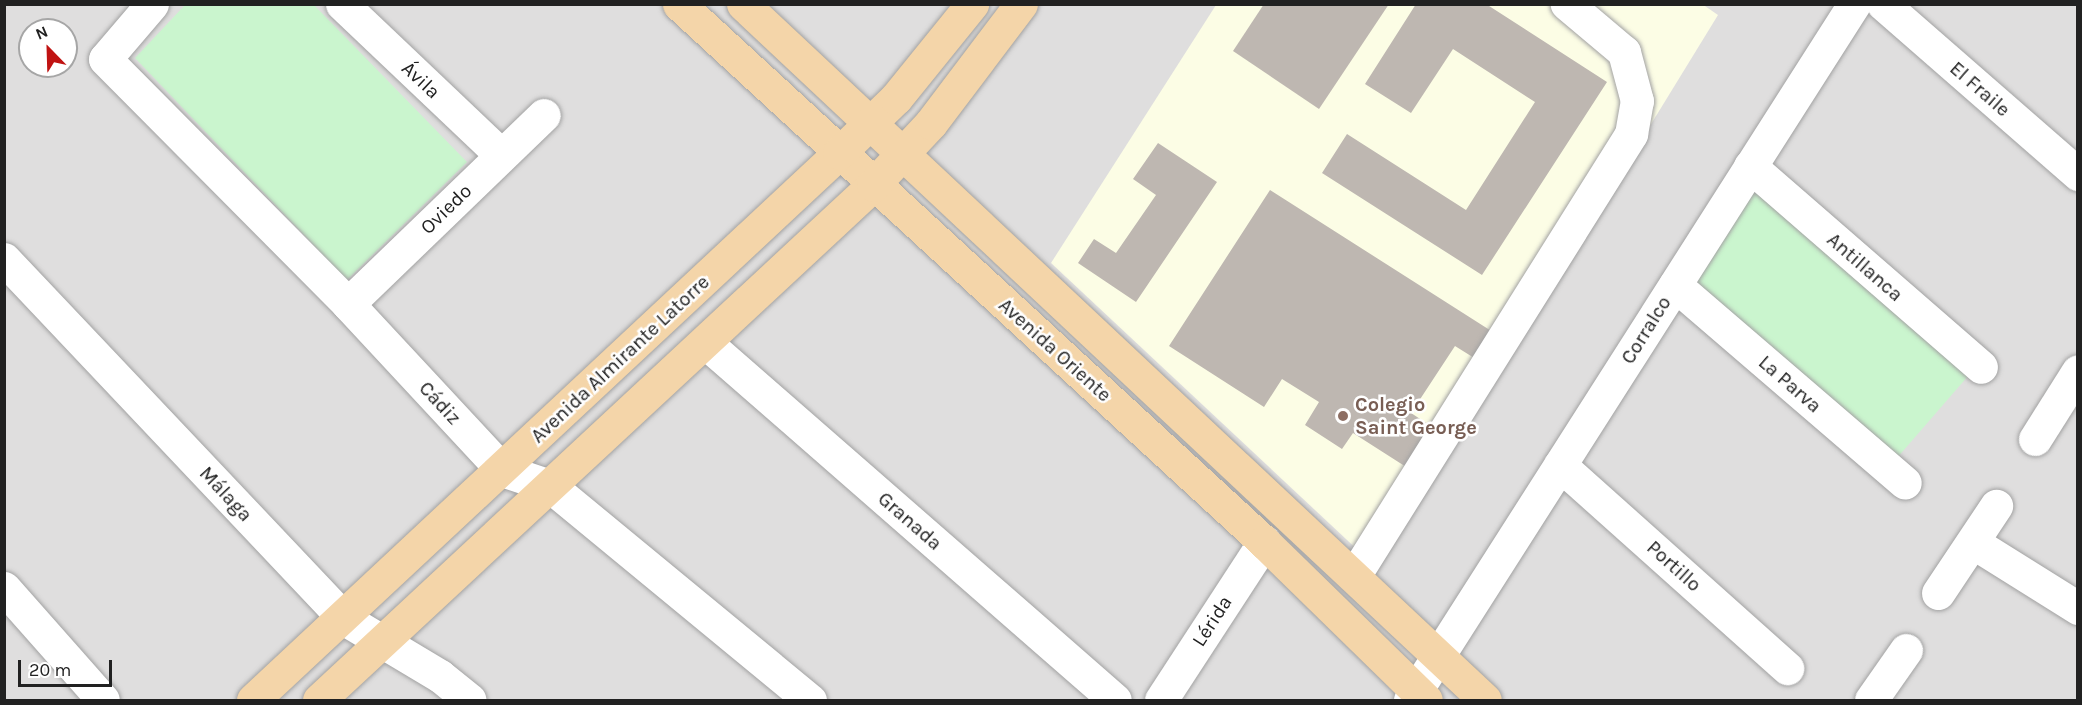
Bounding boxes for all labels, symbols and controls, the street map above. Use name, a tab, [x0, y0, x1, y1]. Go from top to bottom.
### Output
north arrow	[18, 18, 78, 78]
text: N	[33, 22, 51, 44]
street label: Ávila	[397, 56, 445, 104]
street label: El Fraile	[1945, 56, 2015, 122]
street label: Oviedo	[415, 179, 477, 239]
street label: Antillanca	[1822, 228, 1908, 306]
street label: Avenida Almirante Latorre	[526, 270, 714, 448]
street label: Corralco	[1616, 292, 1676, 368]
street label: Avenida Oriente	[994, 293, 1116, 407]
street label: La Parva	[1754, 350, 1826, 418]
street label: Cádiz	[414, 376, 466, 430]
place label: Colegio Saint George	[1355, 392, 1477, 439]
marker: Colegio Saint George	[1336, 409, 1350, 423]
street label: Málaga	[194, 461, 258, 527]
street label: Granada	[873, 487, 947, 555]
street label: Portillo	[1642, 535, 1706, 597]
street label: Lérida	[1187, 591, 1237, 651]
scale bar	[21, 648, 116, 686]
text: 20 m	[29, 659, 71, 681]

